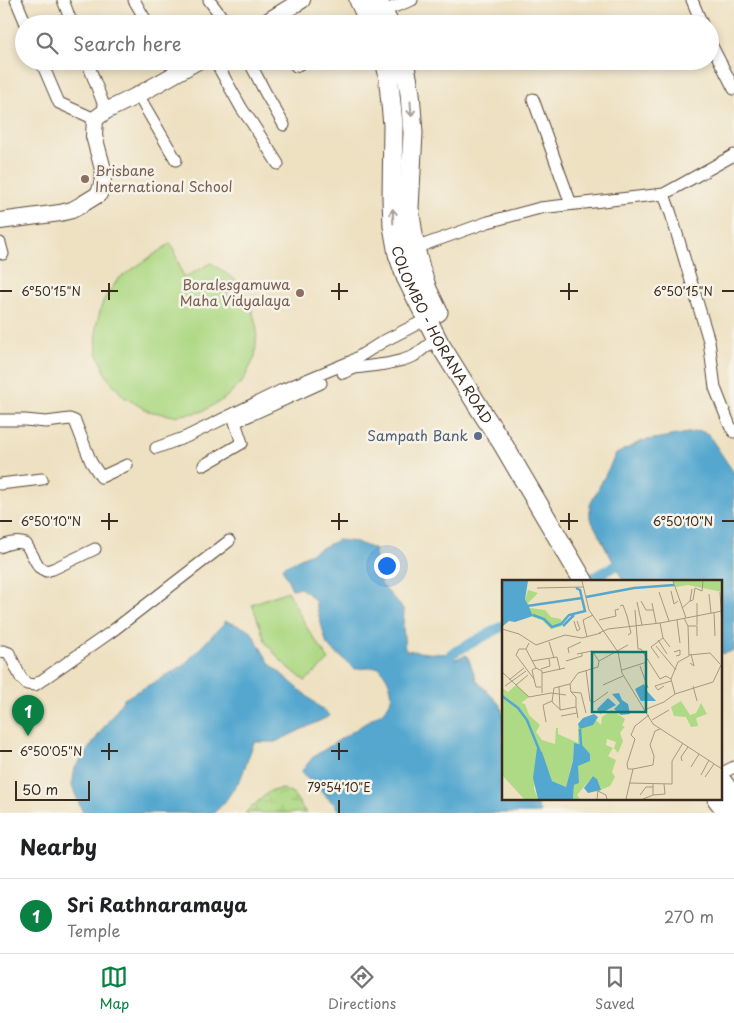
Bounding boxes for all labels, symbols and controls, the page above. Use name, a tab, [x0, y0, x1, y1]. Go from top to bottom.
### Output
search box	[15, 15, 719, 70]
icon: search	[33, 29, 61, 57]
text: Search here	[73, 29, 182, 57]
one-way arrow	[407, 101, 416, 117]
place label: Brisbane International School	[95, 160, 233, 197]
marker: Brisbane International School	[79, 173, 91, 185]
one-way arrow	[388, 208, 397, 224]
street label: COLOMBO - HORANA ROAD	[387, 244, 498, 428]
place label: Boralesgamuwa Maha Vidyalaya	[180, 274, 290, 311]
text: 6°50'15"N	[21, 282, 81, 300]
text: 6°50'15"N	[653, 282, 713, 300]
marker: Boralesgamuwa Maha Vidyalaya	[294, 287, 306, 299]
place label: Sampath Bank	[367, 425, 468, 446]
marker: Sampath Bank	[472, 430, 484, 442]
text: 6°50'10"N	[21, 512, 81, 530]
text: 6°50'10"N	[653, 512, 713, 530]
your location	[374, 553, 400, 579]
inset map	[502, 580, 722, 800]
pin: 1	[12, 695, 44, 736]
text: 6°50'05"N	[20, 742, 82, 760]
scale bar	[15, 778, 90, 801]
text: 79°54'10"E	[307, 778, 371, 796]
text: 50 m	[22, 779, 58, 800]
text: Nearby	[20, 830, 97, 862]
text: Sri Rathnaramaya	[67, 890, 247, 918]
text: 1	[32, 904, 40, 928]
text: 270 m	[664, 904, 714, 928]
text: Temple	[67, 918, 120, 942]
tab: Map	[99, 963, 129, 1014]
tab: Directions	[328, 963, 396, 1014]
tab: Saved	[595, 963, 635, 1014]

